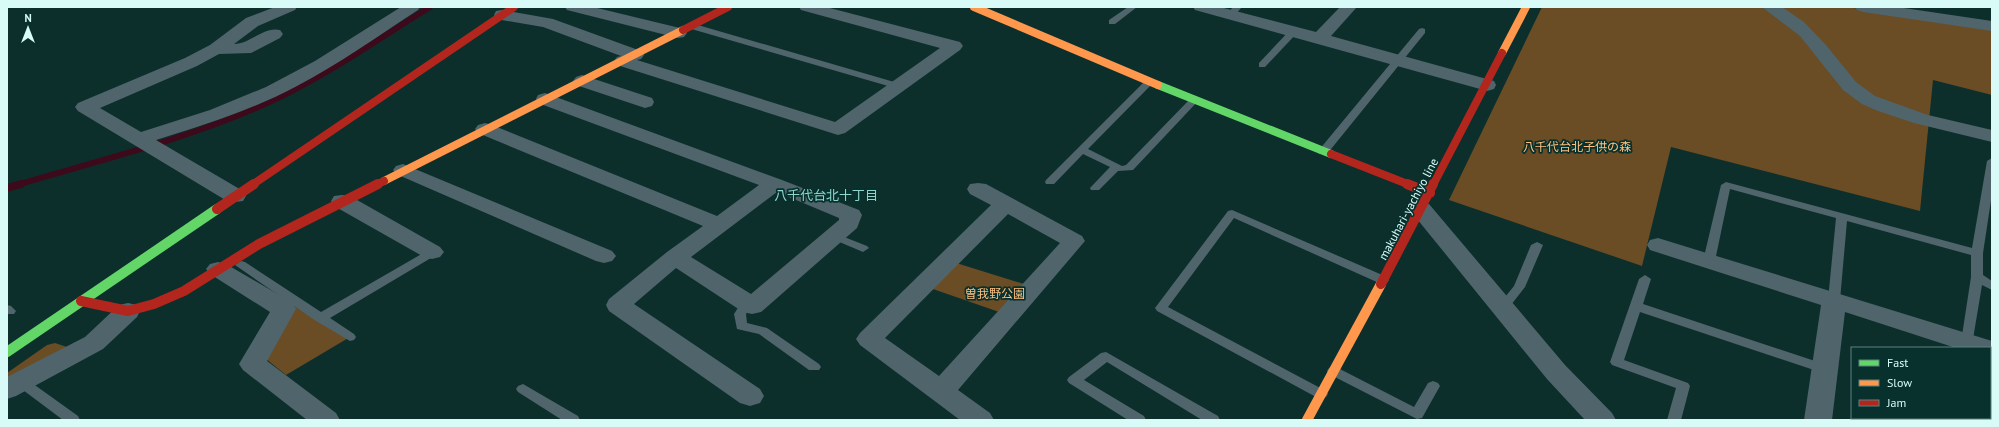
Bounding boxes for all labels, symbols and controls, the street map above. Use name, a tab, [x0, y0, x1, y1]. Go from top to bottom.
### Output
north arrow	[8, 8, 48, 48]
text: N	[24, 11, 32, 25]
park label: 八千代台北子供の森	[1523, 139, 1631, 154]
street label: makuhari-yachiyo line	[1375, 155, 1441, 263]
district label: 八千代台北十丁目	[774, 187, 878, 204]
park label: 曽我野公園	[965, 286, 1025, 301]
legend	[1851, 347, 1991, 419]
text: Fast	[1887, 355, 1908, 370]
text: Slow	[1887, 375, 1912, 390]
text: Jam	[1886, 395, 1906, 410]

